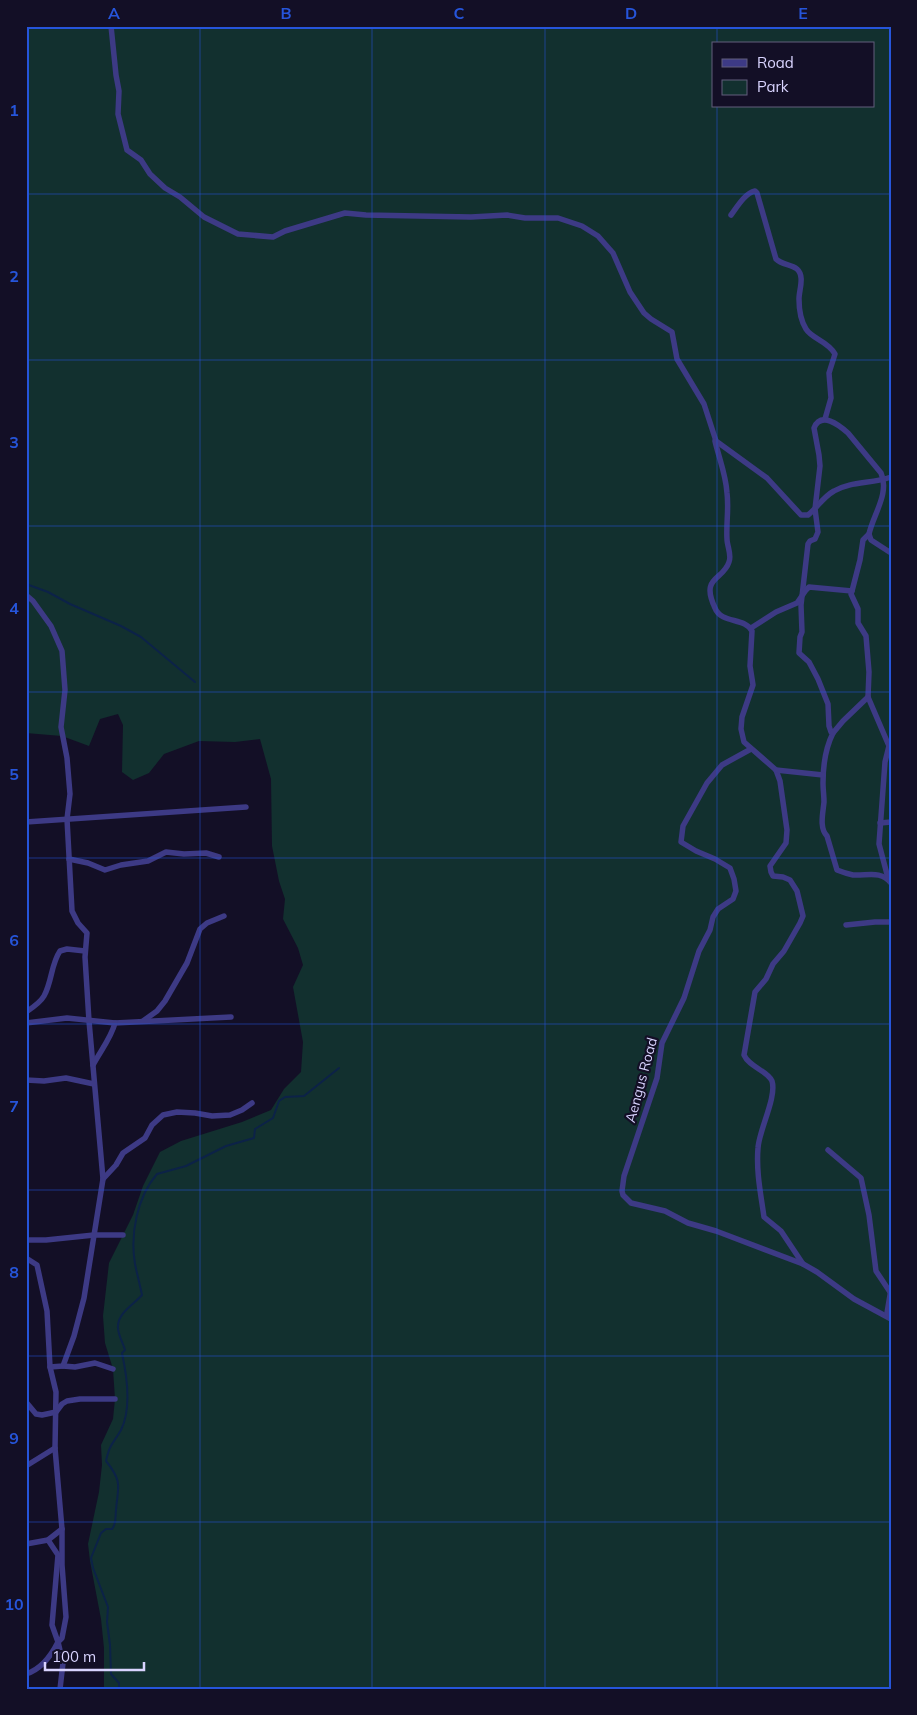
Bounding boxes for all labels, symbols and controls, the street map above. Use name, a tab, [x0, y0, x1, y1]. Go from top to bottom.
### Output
text: A	[108, 3, 120, 23]
text: B	[280, 3, 292, 23]
text: C	[454, 3, 465, 23]
text: D	[625, 3, 637, 23]
text: E	[798, 3, 808, 23]
legend	[712, 42, 874, 108]
text: Road	[757, 53, 794, 72]
text: Park	[757, 77, 789, 96]
text: 1	[9, 100, 19, 120]
text: 2	[9, 266, 19, 286]
text: 3	[9, 432, 19, 452]
text: 4	[9, 598, 19, 618]
text: 5	[9, 764, 19, 784]
text: 6	[9, 930, 19, 950]
street label: Aengus Road	[621, 1035, 661, 1125]
text: 7	[9, 1096, 19, 1116]
text: 8	[9, 1262, 19, 1282]
text: 9	[9, 1428, 19, 1448]
text: 10	[4, 1594, 24, 1614]
scale bar	[45, 1640, 144, 1672]
text: 100 m	[52, 1647, 96, 1666]

